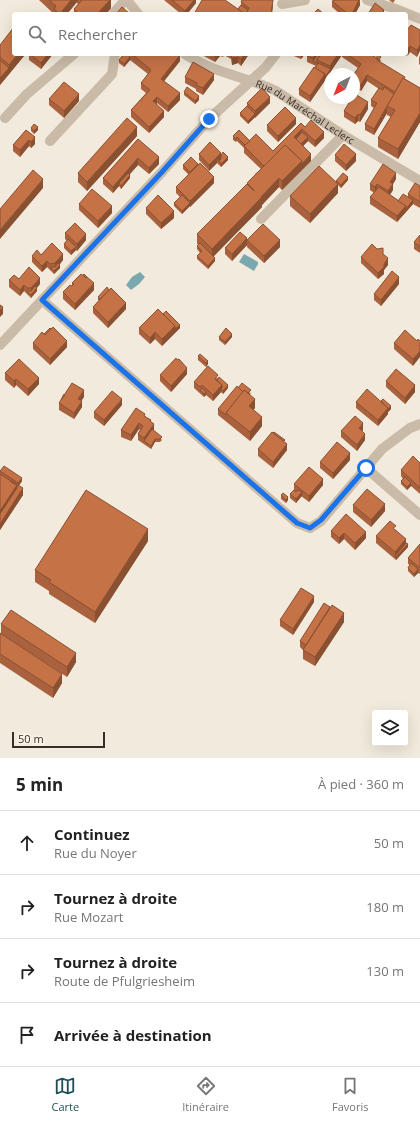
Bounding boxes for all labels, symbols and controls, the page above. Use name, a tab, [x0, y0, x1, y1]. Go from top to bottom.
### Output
search box	[12, 12, 408, 56]
icon: search	[26, 23, 48, 45]
text: Rechercher	[58, 24, 138, 44]
north arrow	[324, 68, 360, 104]
street label: Rue du Maréchal Leclerc	[254, 76, 357, 147]
route end	[200, 110, 218, 128]
route start	[357, 459, 375, 477]
map controls	[372, 710, 408, 746]
button: layers	[372, 710, 408, 746]
scale bar	[12, 730, 105, 749]
text: 50 m	[18, 731, 44, 746]
text: 5 min	[16, 773, 63, 796]
text: À pied · 360 m	[318, 775, 404, 793]
text: Continuez	[54, 824, 130, 844]
icon: ahead	[16, 832, 38, 854]
text: 50 m	[374, 834, 404, 852]
text: Rue du Noyer	[54, 844, 137, 862]
text: Tournez à droite	[54, 888, 177, 908]
icon: right	[16, 896, 38, 918]
text: 180 m	[366, 898, 404, 916]
text: Rue Mozart	[54, 908, 123, 926]
text: Tournez à droite	[54, 952, 177, 972]
icon: right	[16, 960, 38, 982]
text: 130 m	[366, 962, 404, 980]
text: Route de Pfulgriesheim	[54, 972, 195, 990]
icon: arrive	[16, 1024, 38, 1046]
text: Arrivée à destination	[54, 1025, 212, 1045]
tab: Carte	[52, 1075, 79, 1114]
tab: Itinéraire	[182, 1075, 229, 1114]
tab: Favoris	[332, 1075, 368, 1114]

